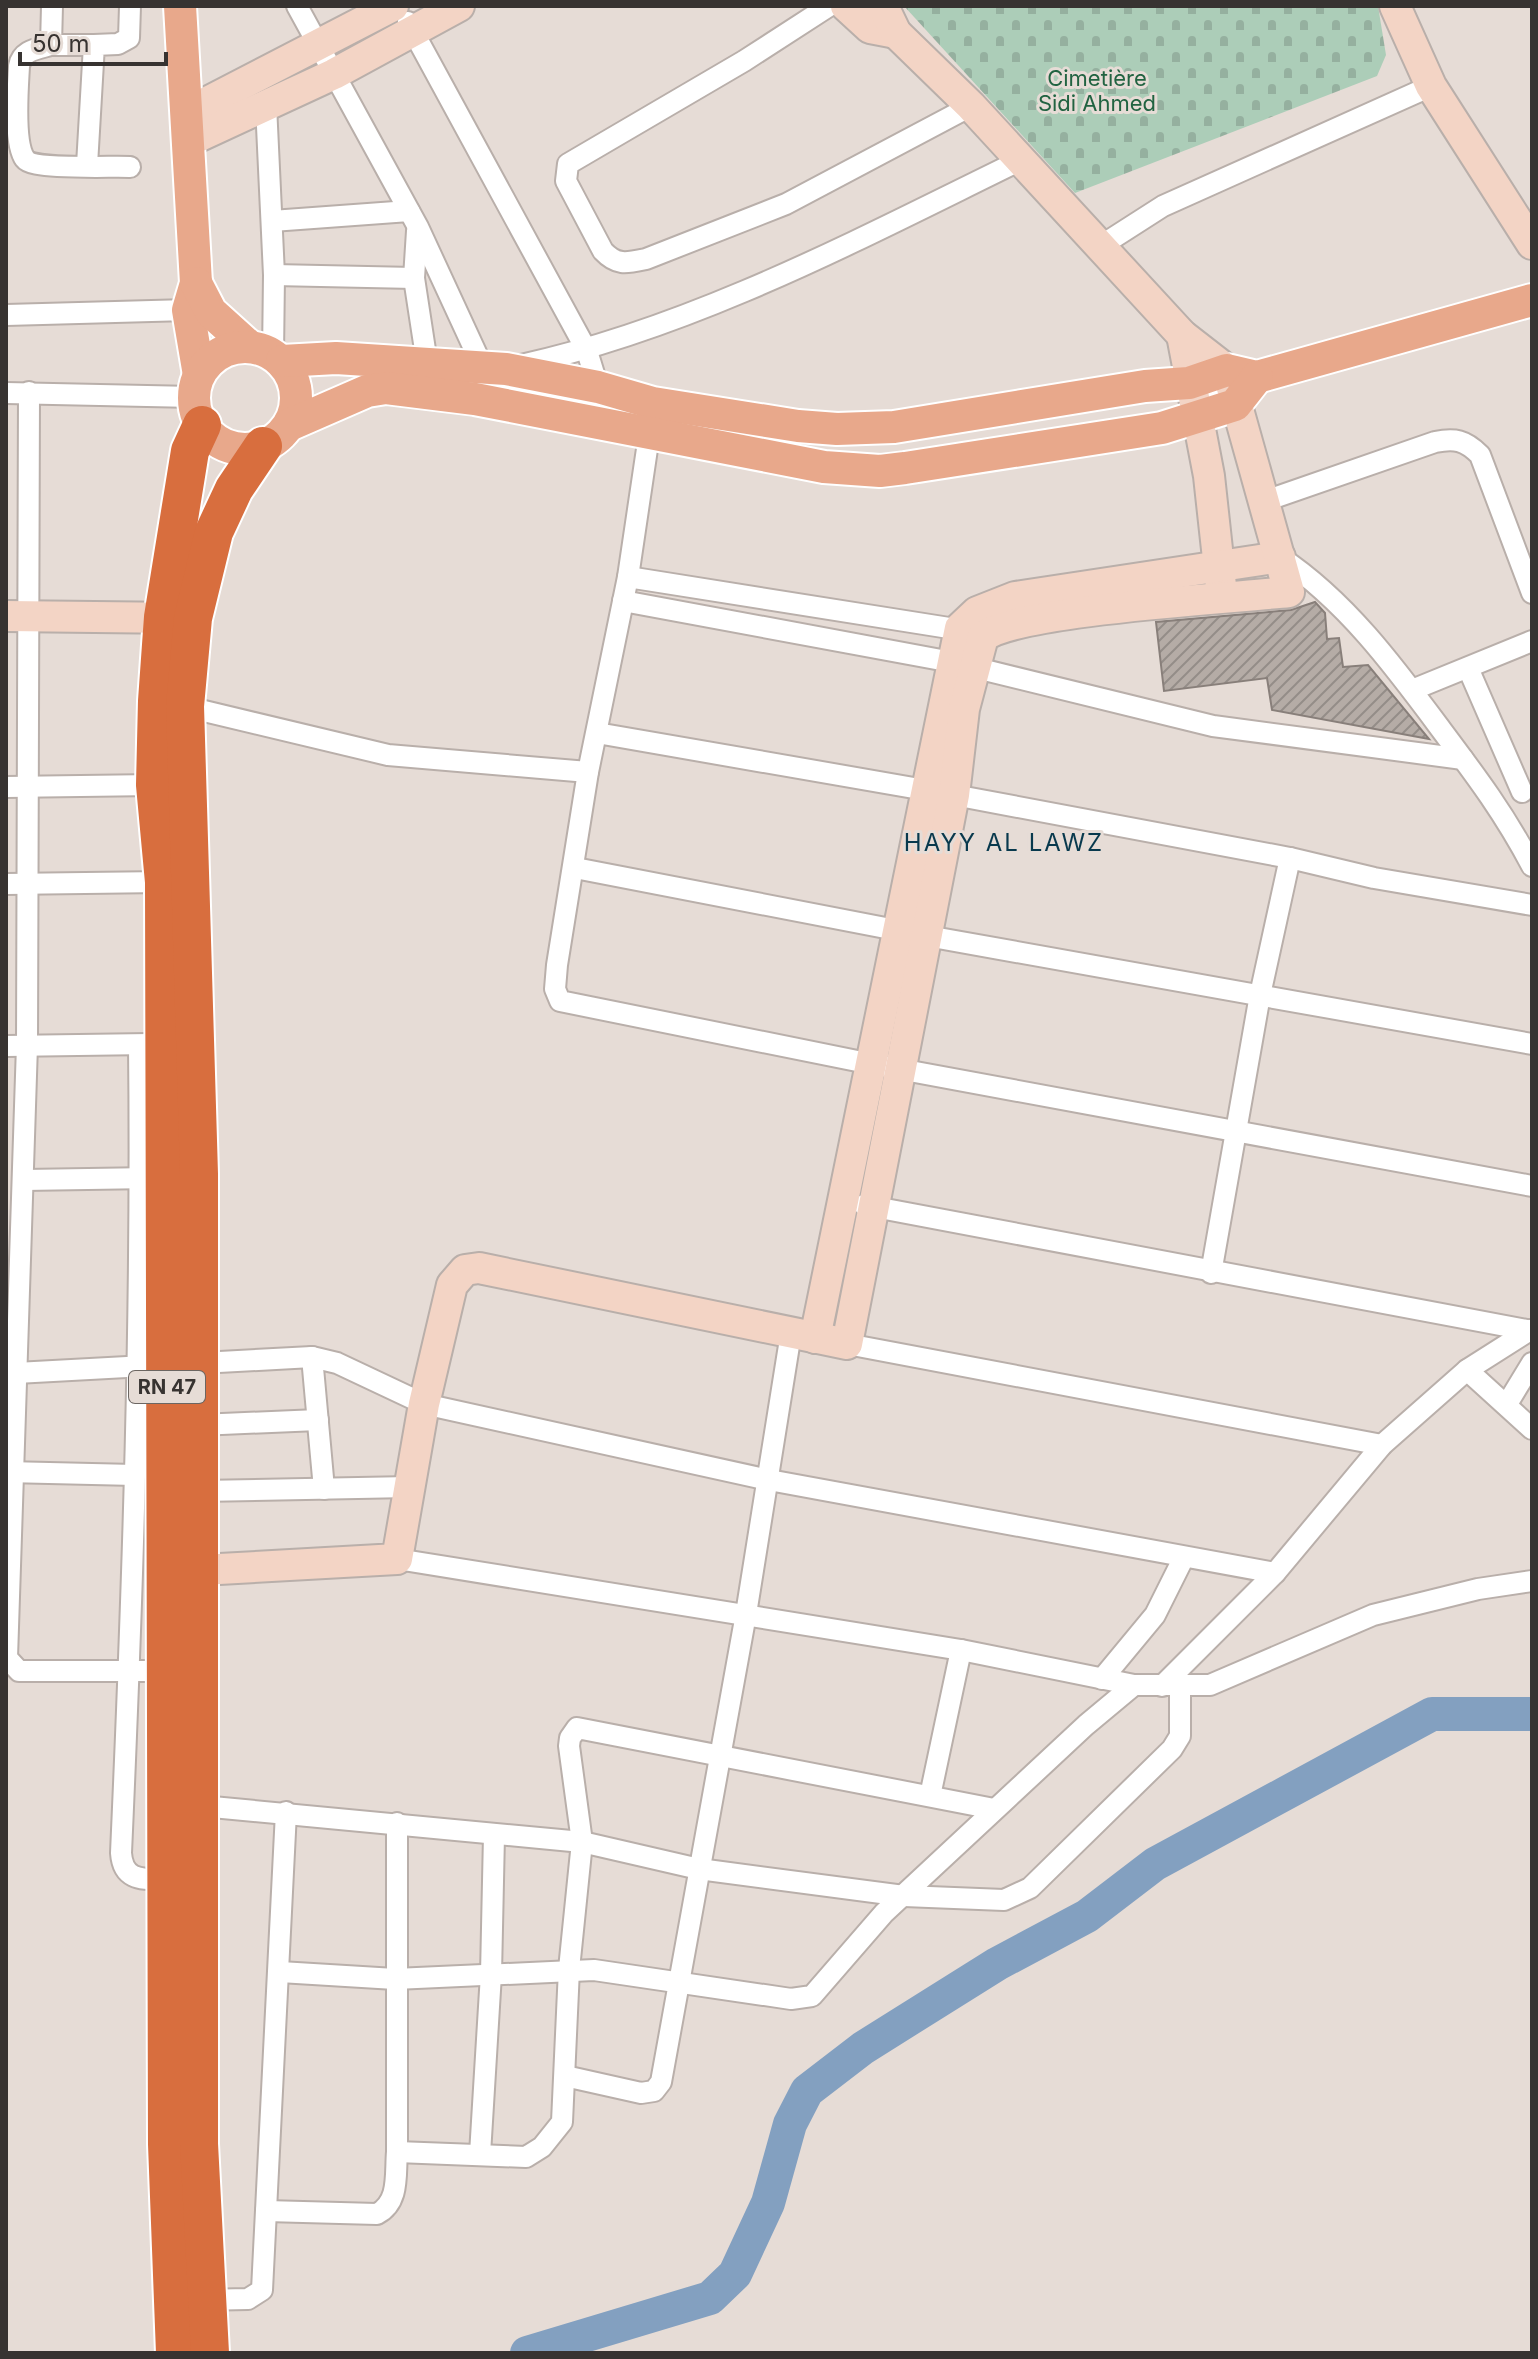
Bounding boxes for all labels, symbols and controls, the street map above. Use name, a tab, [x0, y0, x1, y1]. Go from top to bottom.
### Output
scale bar	[20, 16, 166, 66]
text: 50 m	[32, 29, 90, 58]
park label: Cimetière Sidi Ahmed	[1038, 65, 1156, 116]
district label: HAYY AL LAWZ	[904, 828, 1104, 857]
road number: RN 47	[129, 1371, 205, 1403]

